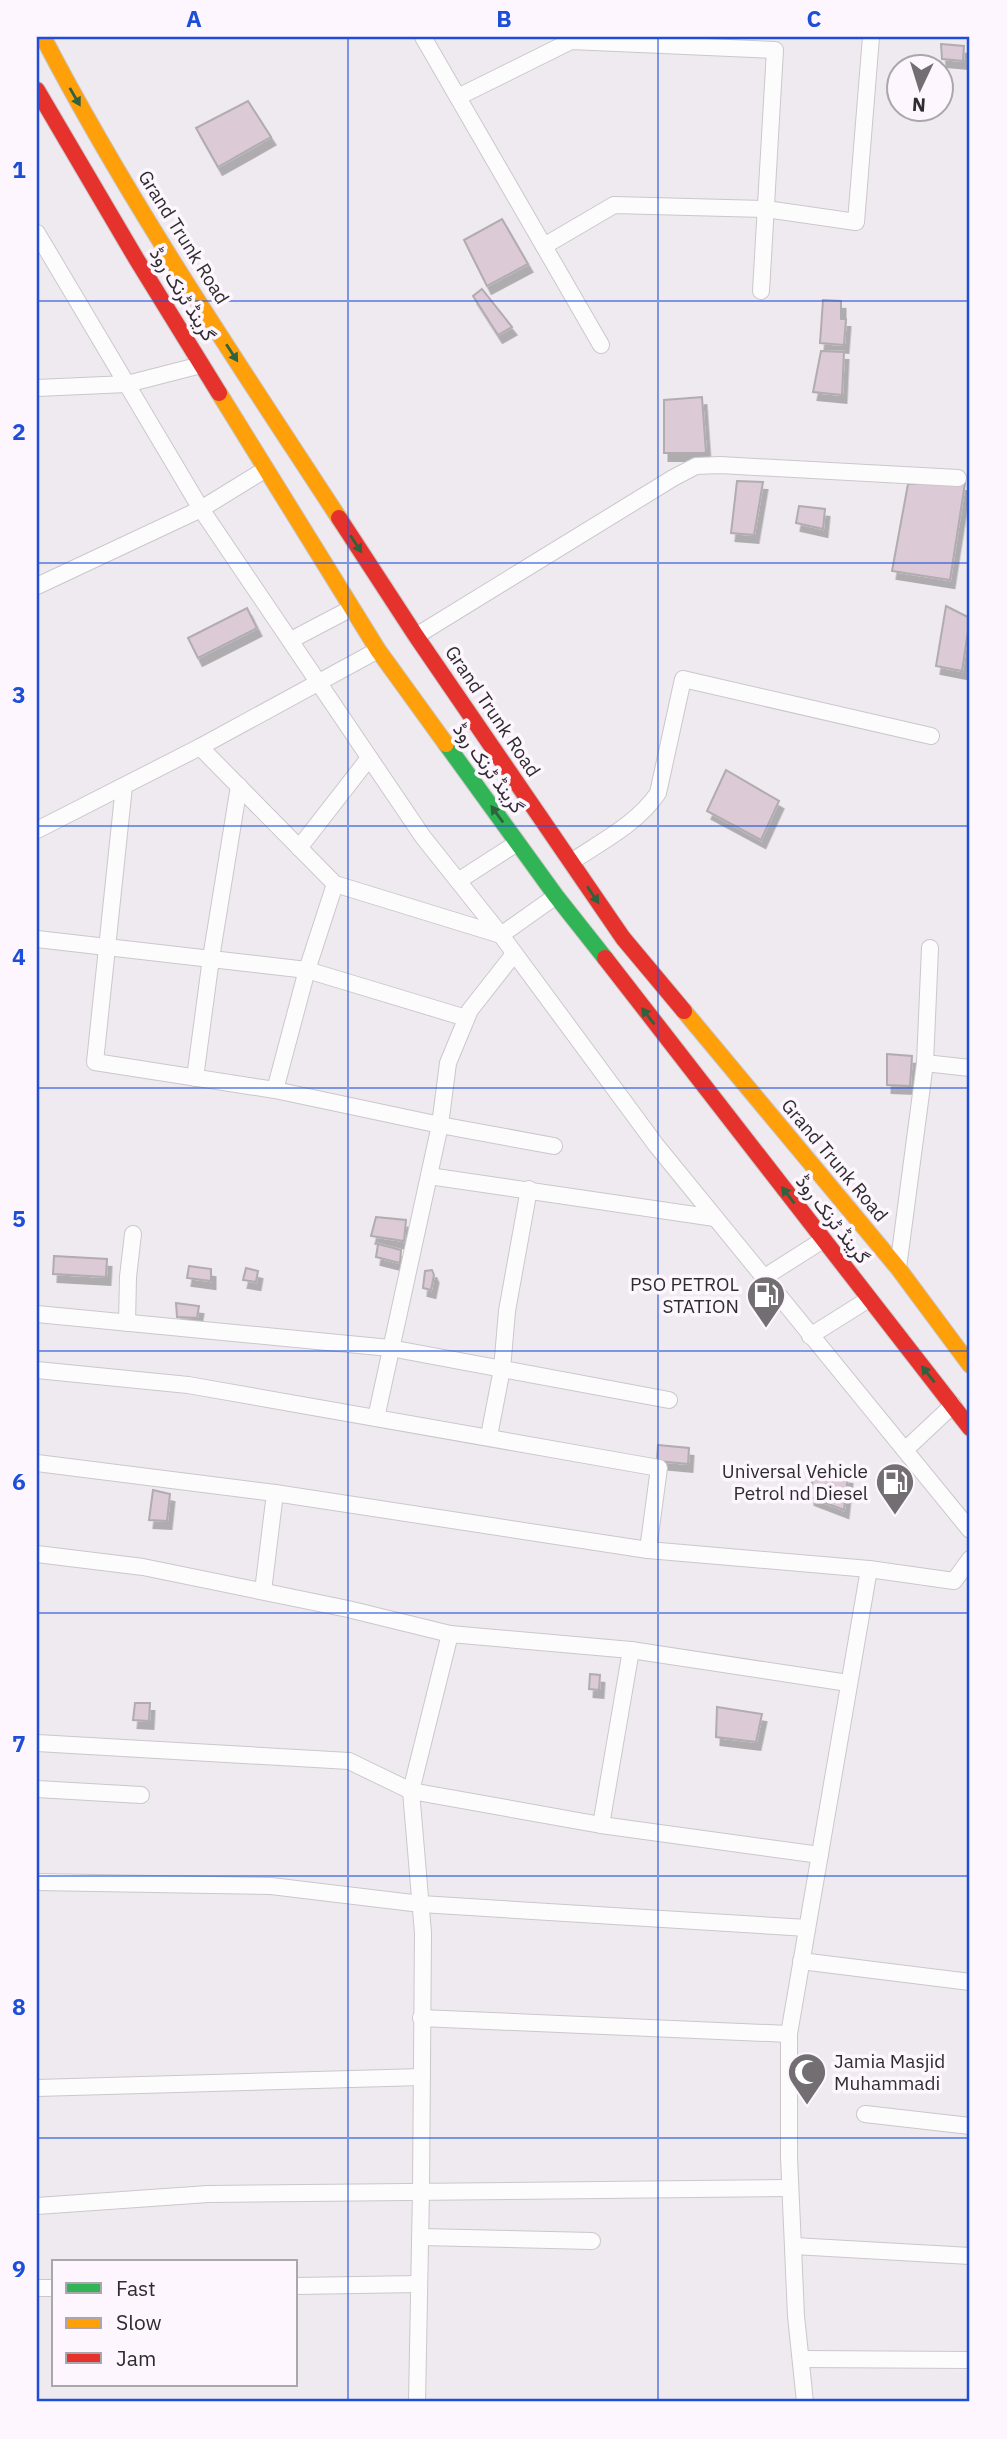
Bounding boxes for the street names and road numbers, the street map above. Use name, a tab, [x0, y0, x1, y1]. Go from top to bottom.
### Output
street label: Grand Trunk Road	[133, 166, 235, 308]
street label: گرینڈ ٹرنک روڈ	[145, 243, 221, 345]
street label: Grand Trunk Road	[440, 641, 546, 781]
street label: گرینڈ ٹرنک روڈ	[448, 718, 530, 818]
street label: Grand Trunk Road	[777, 1094, 893, 1226]
street label: گرینڈ ٹرنک روڈ	[791, 1170, 875, 1268]

